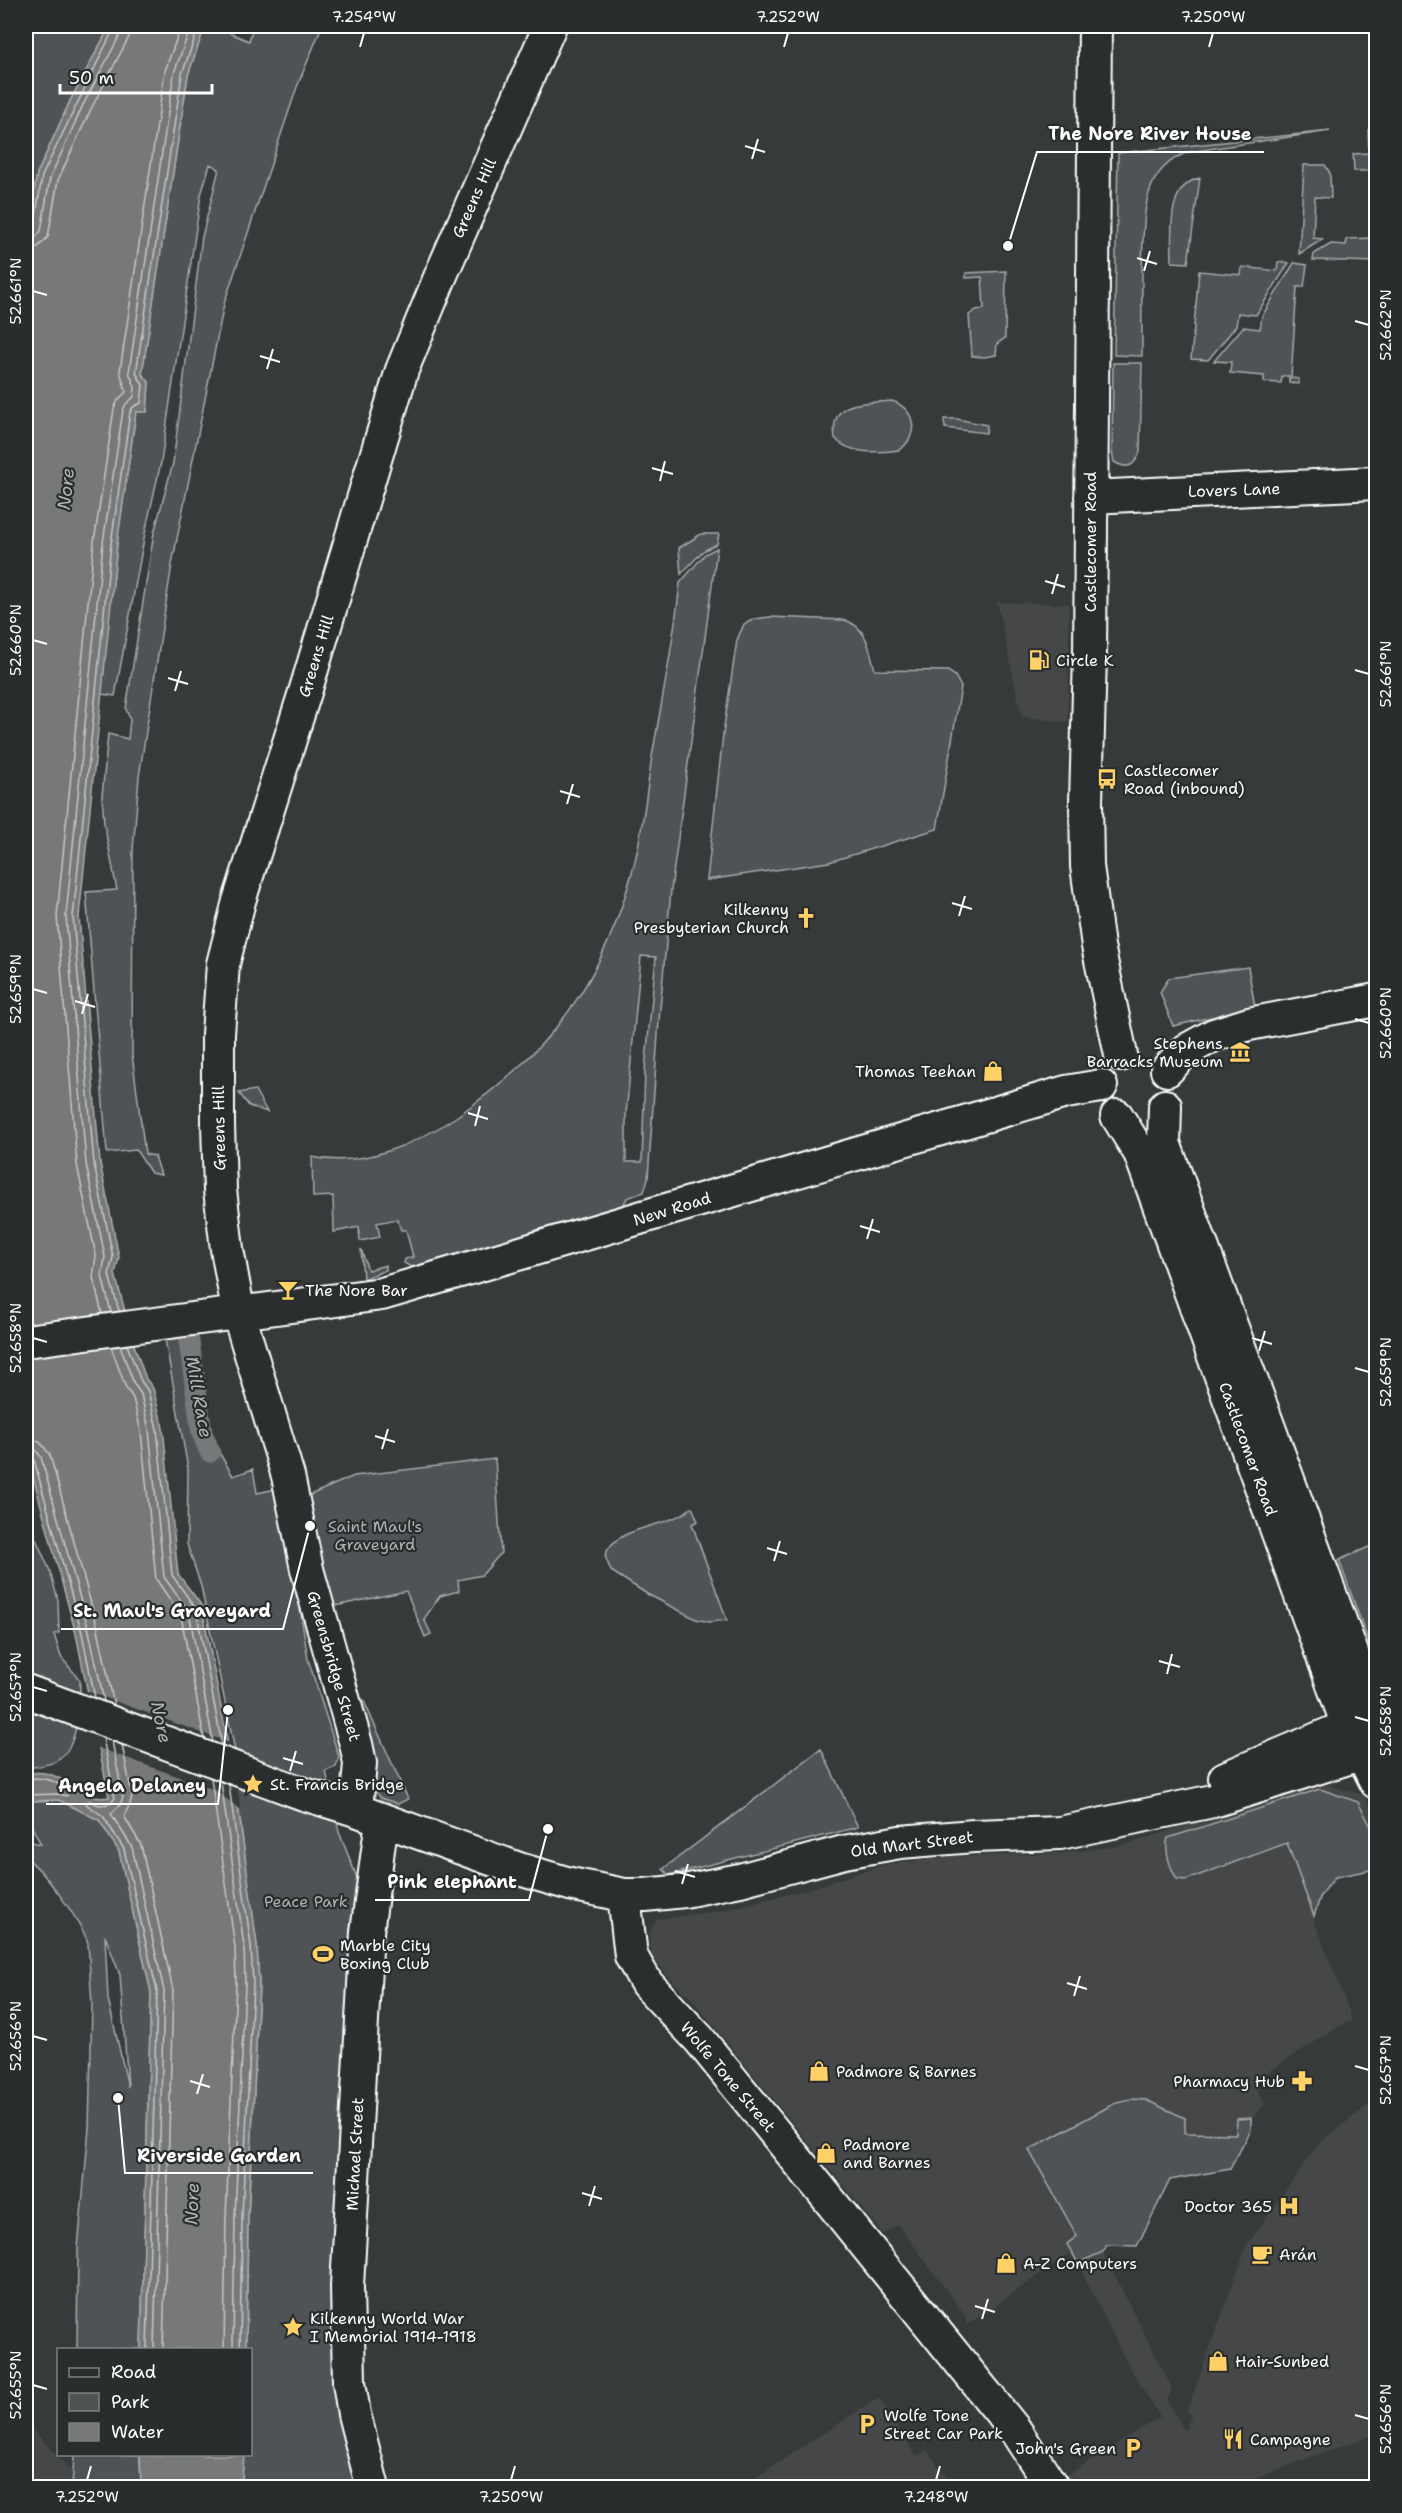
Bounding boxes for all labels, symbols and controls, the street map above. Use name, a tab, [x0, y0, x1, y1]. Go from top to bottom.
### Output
text: 7.254°W	[332, 7, 396, 27]
text: 7.252°W	[756, 7, 820, 27]
text: 7.250°W	[1181, 7, 1245, 27]
scale bar	[60, 57, 212, 95]
text: 50 m	[69, 66, 114, 90]
callout: The Nore River House	[1037, 116, 1264, 152]
text: The Nore River House	[1048, 122, 1252, 146]
street label: Greens Hill	[447, 155, 501, 241]
text: 52.661°N	[6, 258, 26, 324]
text: 52.662°N	[1376, 289, 1396, 361]
water label: Nore	[52, 467, 80, 511]
street label: Castlecomer Road	[1080, 472, 1101, 612]
street label: Lovers Lane	[1187, 478, 1281, 502]
text: 52.660°N	[6, 604, 26, 676]
street label: Greens Hill	[294, 612, 339, 700]
text: 52.661°N	[1376, 641, 1396, 707]
fuel station icon: Circle K	[1027, 648, 1051, 672]
place label: Circle K	[1056, 650, 1115, 671]
place label: Castlecomer Road (inbound)	[1124, 760, 1244, 799]
bus stop icon: Castlecomer Road (inbound)	[1095, 767, 1119, 791]
place label: Kilkenny Presbyterian Church	[634, 899, 789, 938]
church icon: Kilkenny Presbyterian Church	[794, 906, 818, 930]
text: 52.659°N	[6, 954, 26, 1024]
text: 52.660°N	[1376, 987, 1396, 1059]
place label: Stephens Barracks Museum	[1087, 1033, 1223, 1072]
museum icon: Stephens Barracks Museum	[1228, 1040, 1252, 1064]
shop icon: Thomas Teehan	[981, 1059, 1005, 1083]
place label: Thomas Teehan	[855, 1061, 976, 1082]
street label: Greens Hill	[208, 1085, 230, 1171]
street label: New Road	[631, 1187, 713, 1231]
bar icon: The Nore Bar	[276, 1278, 300, 1302]
place label: The Nore Bar	[305, 1280, 408, 1301]
text: 52.658°N	[6, 1303, 26, 1373]
text: 52.659°N	[1376, 1337, 1396, 1407]
water label: Mill Race	[180, 1354, 218, 1440]
street label: Castlecomer Road	[1214, 1379, 1282, 1519]
park label: Saint Maul's Graveyard	[328, 1516, 422, 1555]
street label: Greensbridge Street	[302, 1588, 366, 1744]
callout: St. Maul's Graveyard	[61, 1593, 283, 1629]
text: St. Maul's Graveyard	[73, 1599, 271, 1623]
text: 52.657°N	[6, 1652, 26, 1722]
text: 52.658°N	[1376, 1686, 1396, 1756]
water label: Nore	[145, 1699, 177, 1745]
callout: Angela Delaney	[46, 1768, 218, 1804]
place icon: St. Francis Bridge	[241, 1772, 265, 1796]
text: Angela Delaney	[58, 1774, 206, 1798]
place label: St. Francis Bridge	[270, 1774, 404, 1795]
street label: Old Mart Street	[849, 1826, 975, 1862]
callout: Pink elephant	[375, 1864, 529, 1900]
text: Pink elephant	[387, 1870, 517, 1894]
park label: Peace Park	[264, 1891, 348, 1912]
place label: Marble City Boxing Club	[340, 1935, 431, 1974]
sports icon: Marble City Boxing Club	[311, 1942, 335, 1966]
text: 52.656°N	[6, 2001, 26, 2071]
street label: Wolfe Tone Street	[676, 2017, 780, 2137]
text: 52.657°N	[1376, 2035, 1396, 2105]
shop icon: Padmore & Barnes	[807, 2059, 831, 2083]
place label: Padmore & Barnes	[836, 2061, 977, 2082]
pharmacy icon: Pharmacy Hub	[1290, 2069, 1314, 2093]
place label: Pharmacy Hub	[1173, 2071, 1285, 2092]
street label: Michael Street	[342, 2097, 368, 2211]
place label: Padmore and Barnes	[843, 2134, 931, 2173]
callout: Riverside Garden	[125, 2137, 313, 2173]
shop icon: Padmore and Barnes	[814, 2141, 838, 2165]
text: Riverside Garden	[137, 2144, 301, 2168]
water label: Nore	[179, 2183, 205, 2225]
hospital icon: Doctor 365	[1277, 2194, 1301, 2218]
place label: Doctor 365	[1184, 2196, 1272, 2217]
cafe icon: Arán	[1250, 2242, 1274, 2266]
place label: Arán	[1279, 2244, 1317, 2265]
shop icon: A-Z Computers	[994, 2251, 1018, 2275]
place label: A-Z Computers	[1023, 2253, 1137, 2274]
place label: Kilkenny World War I Memorial 1914-1918	[310, 2308, 477, 2347]
place icon: Kilkenny World War I Memorial 1914-1918	[281, 2315, 305, 2339]
legend	[57, 2348, 252, 2456]
shop icon: Hair-Sunbed	[1206, 2349, 1230, 2373]
text: 52.655°N	[6, 2351, 26, 2419]
place label: Hair-Sunbed	[1235, 2351, 1329, 2372]
text: Road	[111, 2360, 156, 2384]
text: 52.656°N	[1376, 2384, 1396, 2454]
text: Park	[111, 2390, 150, 2414]
place label: Wolfe Tone Street Car Park	[884, 2405, 1003, 2444]
parking icon: Wolfe Tone Street Car Park	[855, 2412, 879, 2436]
text: Water	[111, 2420, 164, 2444]
restaurant icon: Campagne	[1221, 2427, 1245, 2451]
place label: Campagne	[1250, 2429, 1331, 2450]
parking icon: John's Green	[1121, 2436, 1145, 2460]
place label: John's Green	[1015, 2438, 1116, 2459]
text: 7.252°W	[55, 2487, 119, 2507]
text: 7.250°W	[479, 2487, 543, 2507]
text: 7.248°W	[903, 2487, 969, 2507]

